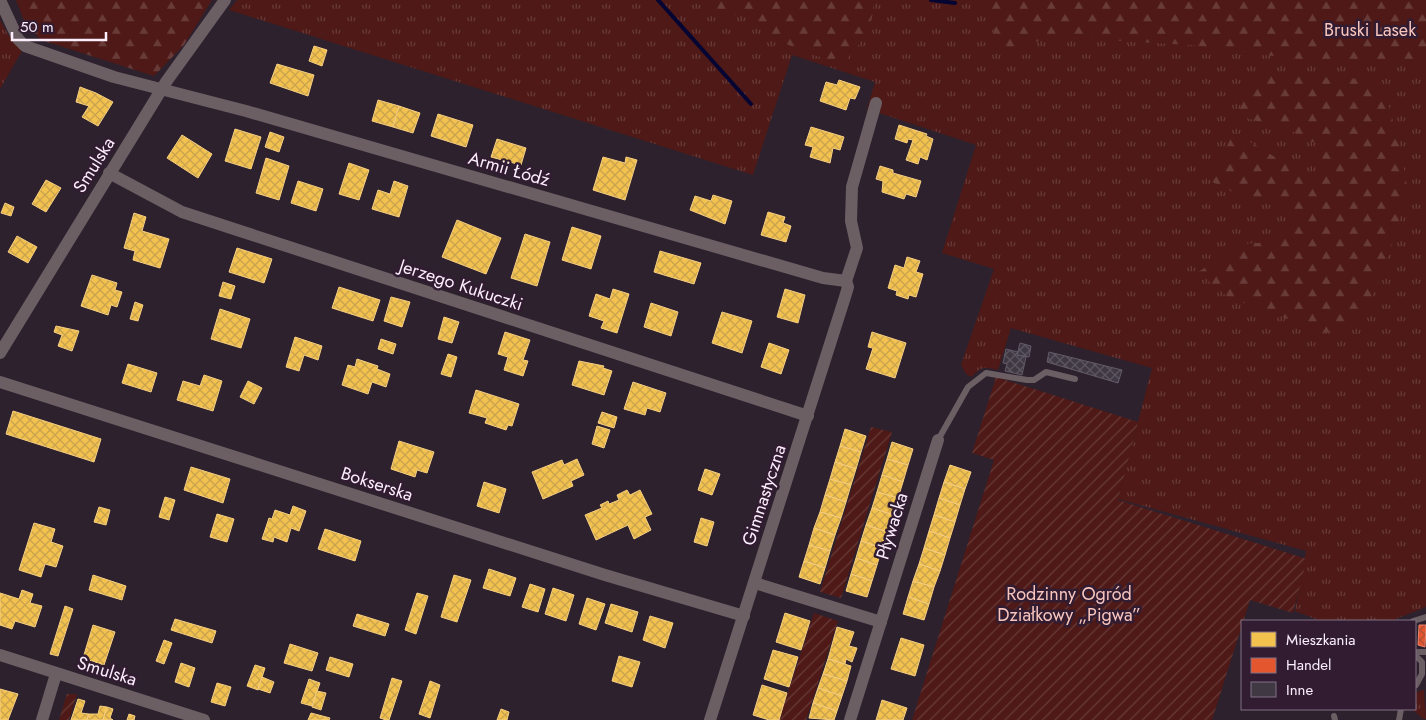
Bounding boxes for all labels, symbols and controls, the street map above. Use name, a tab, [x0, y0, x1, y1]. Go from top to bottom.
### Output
scale bar	[12, 10, 106, 42]
text: 50 m	[20, 16, 54, 38]
park label: Bruski Lasek	[1324, 17, 1416, 43]
street label: Smulska	[67, 132, 121, 198]
street label: Armii Łódź	[465, 145, 553, 193]
street label: Jerzego Kukuczki	[394, 252, 526, 317]
street label: Gimnastyczna	[735, 441, 793, 549]
street label: Bokserska	[338, 460, 416, 508]
street label: Pływacka	[870, 489, 914, 563]
park label: Rodzinny Ogród Działkowy „Pigwa”	[997, 581, 1141, 628]
legend	[1241, 620, 1416, 710]
text: Mieszkania	[1286, 629, 1356, 651]
street label: Smulska	[74, 650, 140, 692]
text: Handel	[1286, 654, 1332, 676]
text: Inne	[1286, 679, 1313, 701]

